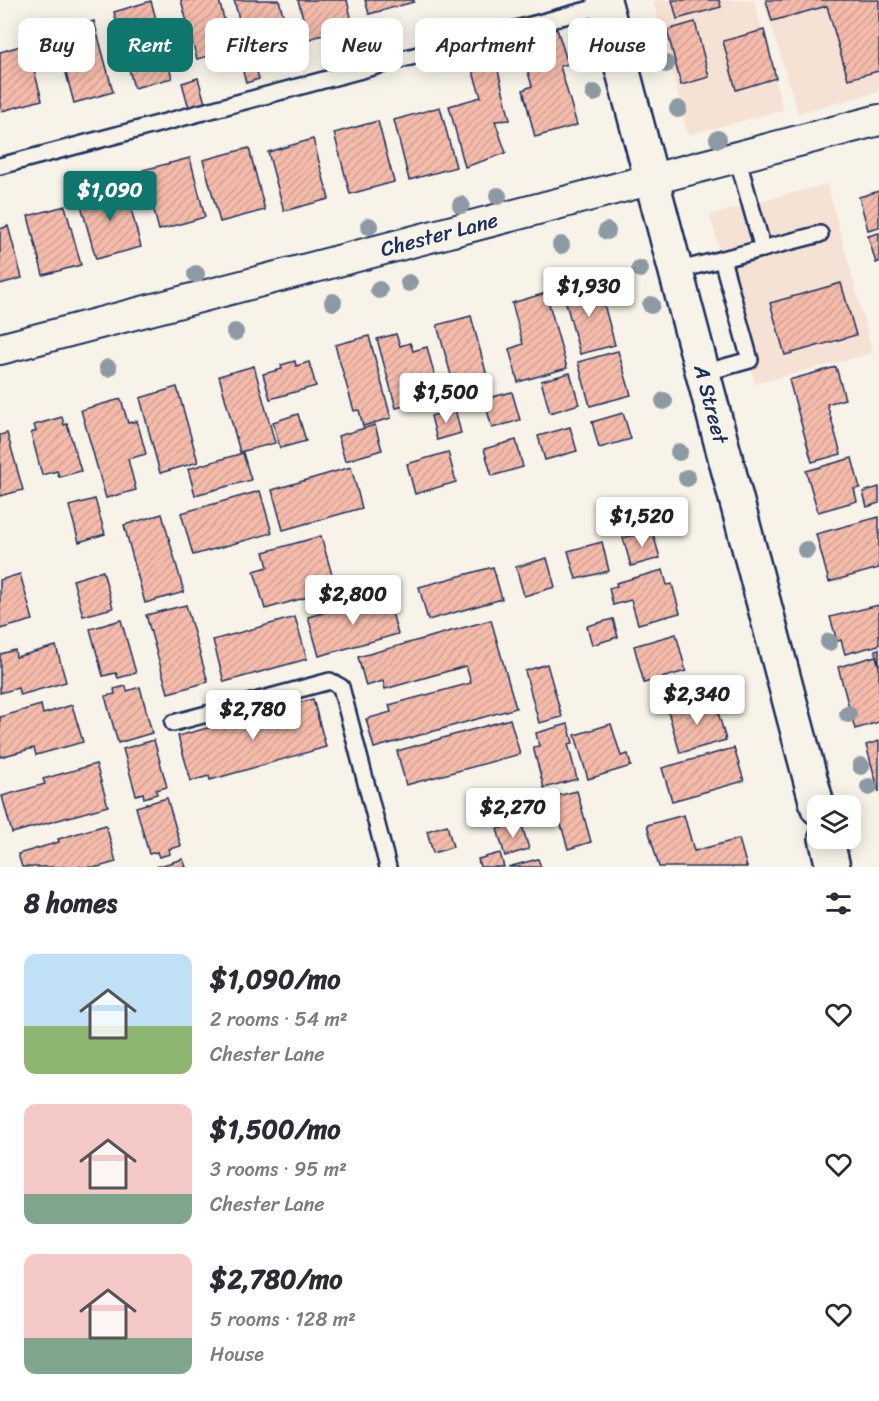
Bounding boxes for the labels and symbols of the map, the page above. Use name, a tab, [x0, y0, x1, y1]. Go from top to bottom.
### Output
pin: $1,090	[61, 171, 159, 222]
street label: Chester Lane	[376, 201, 503, 268]
pin: $1,930	[540, 267, 638, 318]
street label: A Street	[682, 359, 740, 449]
pin: $1,500	[397, 373, 495, 424]
pin: $1,520	[593, 497, 691, 548]
pin: $2,800	[304, 575, 402, 626]
pin: $2,340	[648, 675, 746, 726]
pin: $2,780	[204, 690, 302, 741]
pin: $2,270	[464, 788, 562, 839]

